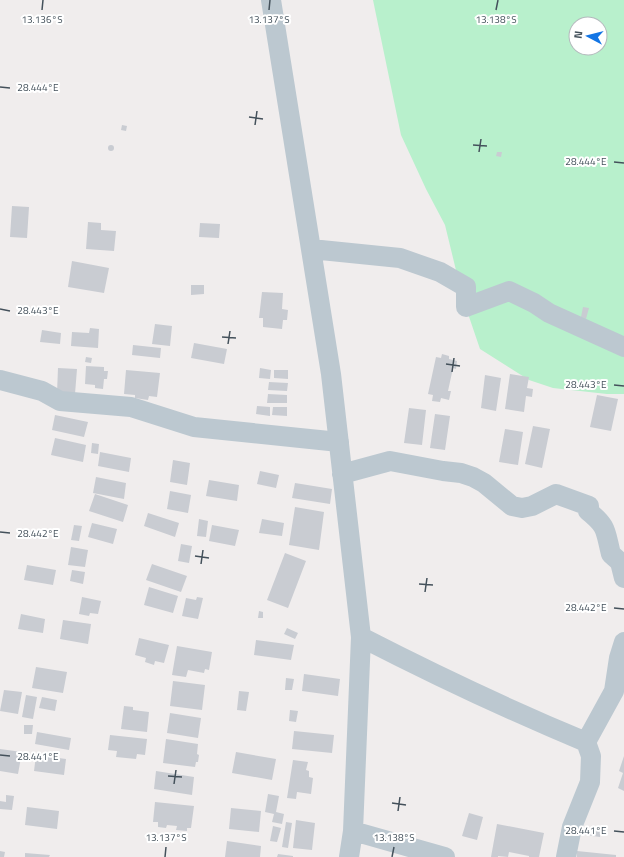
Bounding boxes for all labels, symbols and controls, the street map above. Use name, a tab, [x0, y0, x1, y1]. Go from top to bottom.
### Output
text: 13.136°S	[21, 12, 63, 27]
text: 13.137°S	[248, 12, 290, 27]
text: 13.138°S	[475, 12, 517, 27]
north arrow	[568, 16, 608, 56]
text: N	[570, 30, 586, 40]
text: 28.444°E	[17, 80, 59, 95]
text: 28.444°E	[565, 154, 607, 169]
text: 28.443°E	[17, 303, 59, 318]
text: 28.443°E	[565, 377, 607, 392]
text: 28.442°E	[17, 526, 59, 541]
text: 28.442°E	[565, 600, 607, 615]
text: 28.441°E	[17, 749, 59, 764]
text: 28.441°E	[565, 823, 607, 838]
text: 13.137°S	[145, 830, 187, 845]
text: 13.138°S	[373, 830, 415, 845]

